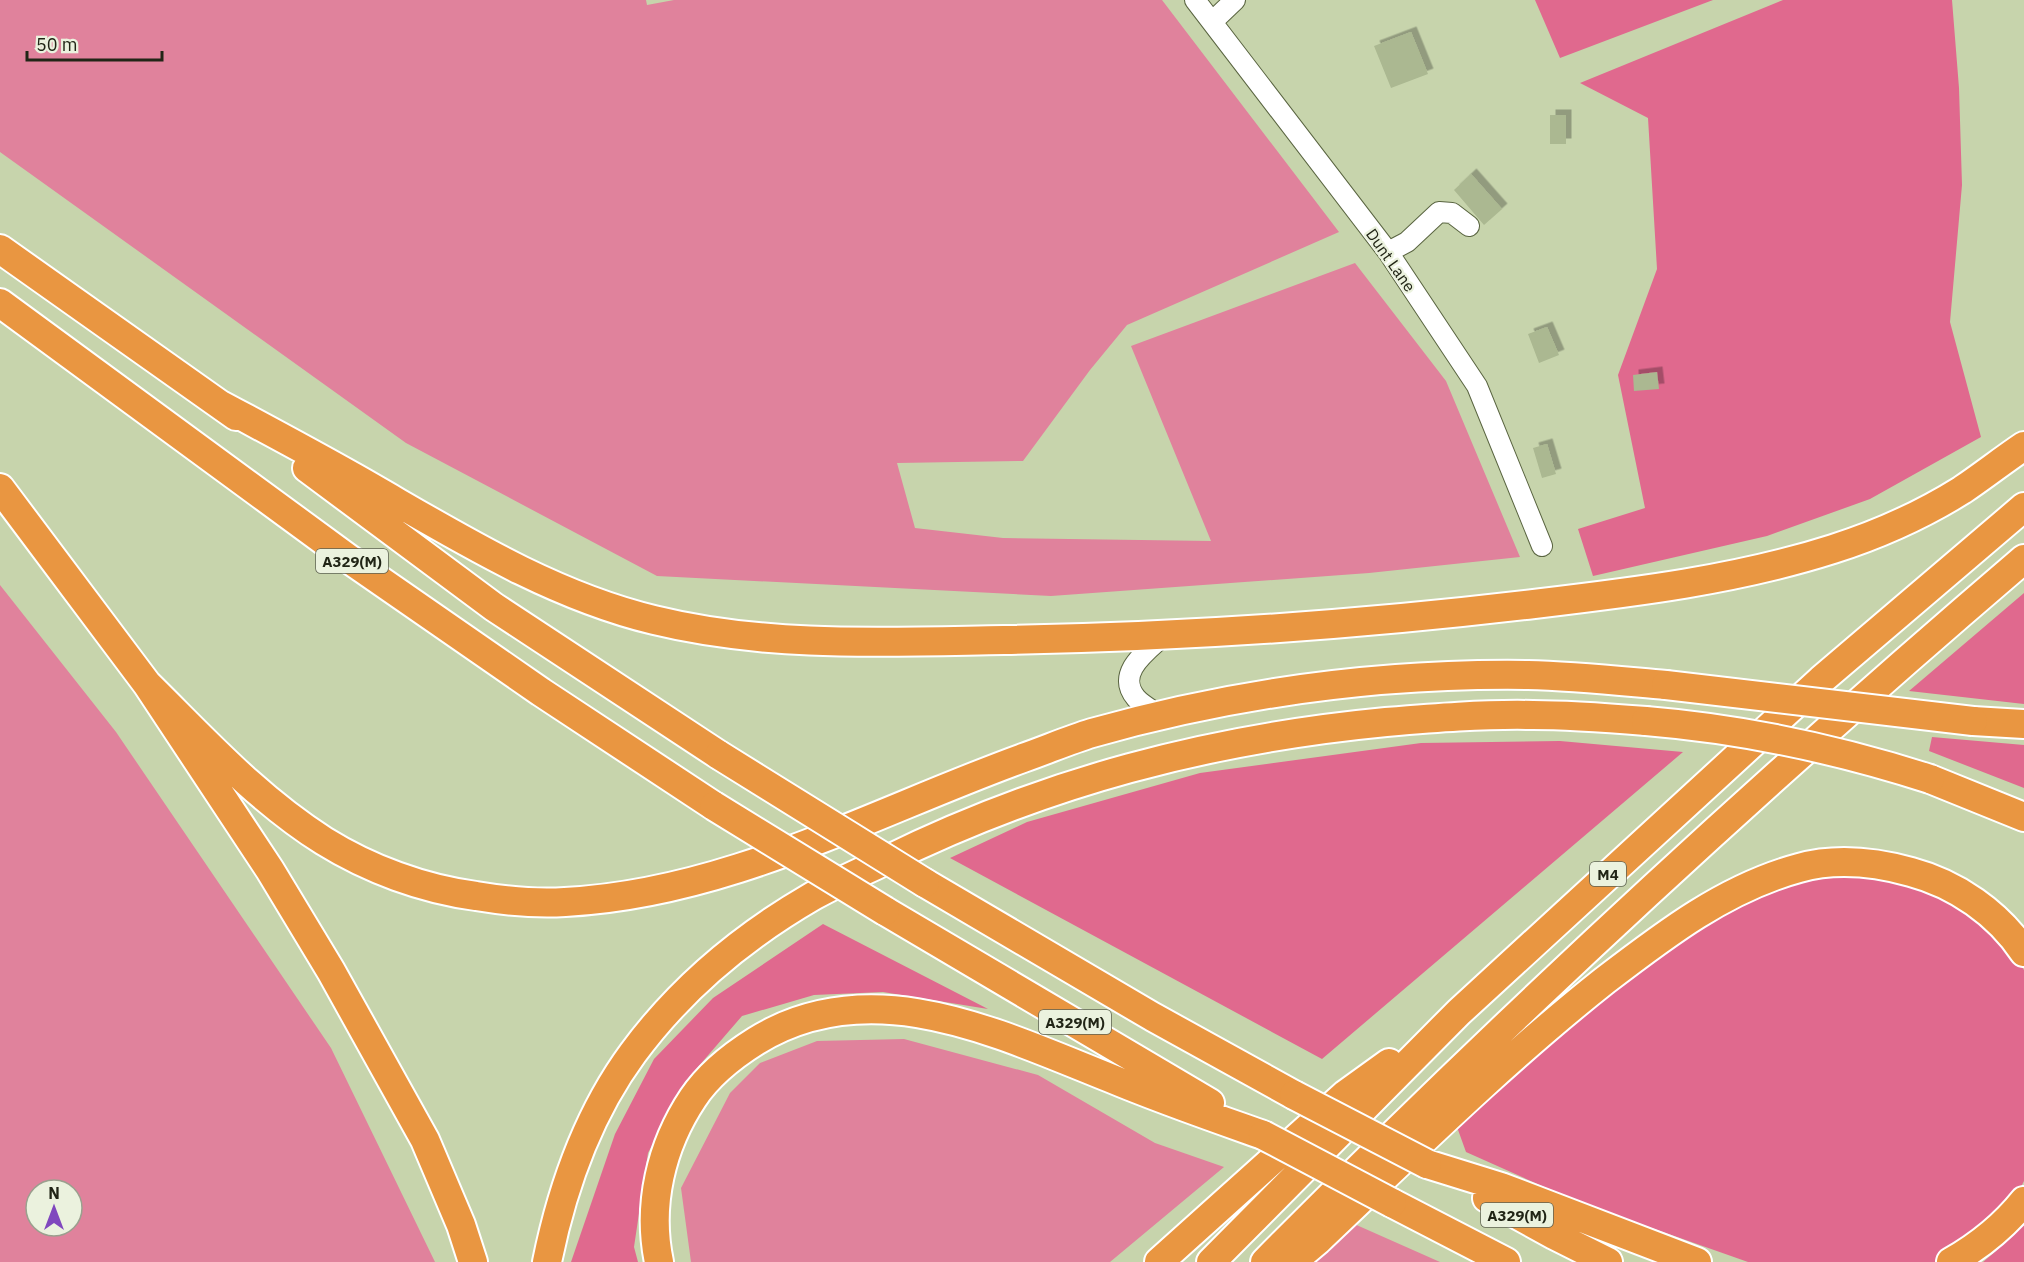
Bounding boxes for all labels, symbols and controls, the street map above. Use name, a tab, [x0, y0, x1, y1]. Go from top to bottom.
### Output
scale bar	[27, 24, 162, 62]
text: 50 m	[36, 33, 78, 56]
street label: Dunt Lane	[1362, 224, 1420, 296]
road number: A329(M)	[316, 549, 388, 573]
road number: M4	[1590, 862, 1626, 886]
road number: A329(M)	[1039, 1010, 1111, 1034]
north arrow	[24, 1178, 84, 1238]
text: N	[48, 1183, 60, 1203]
road number: A329(M)	[1481, 1203, 1553, 1227]

